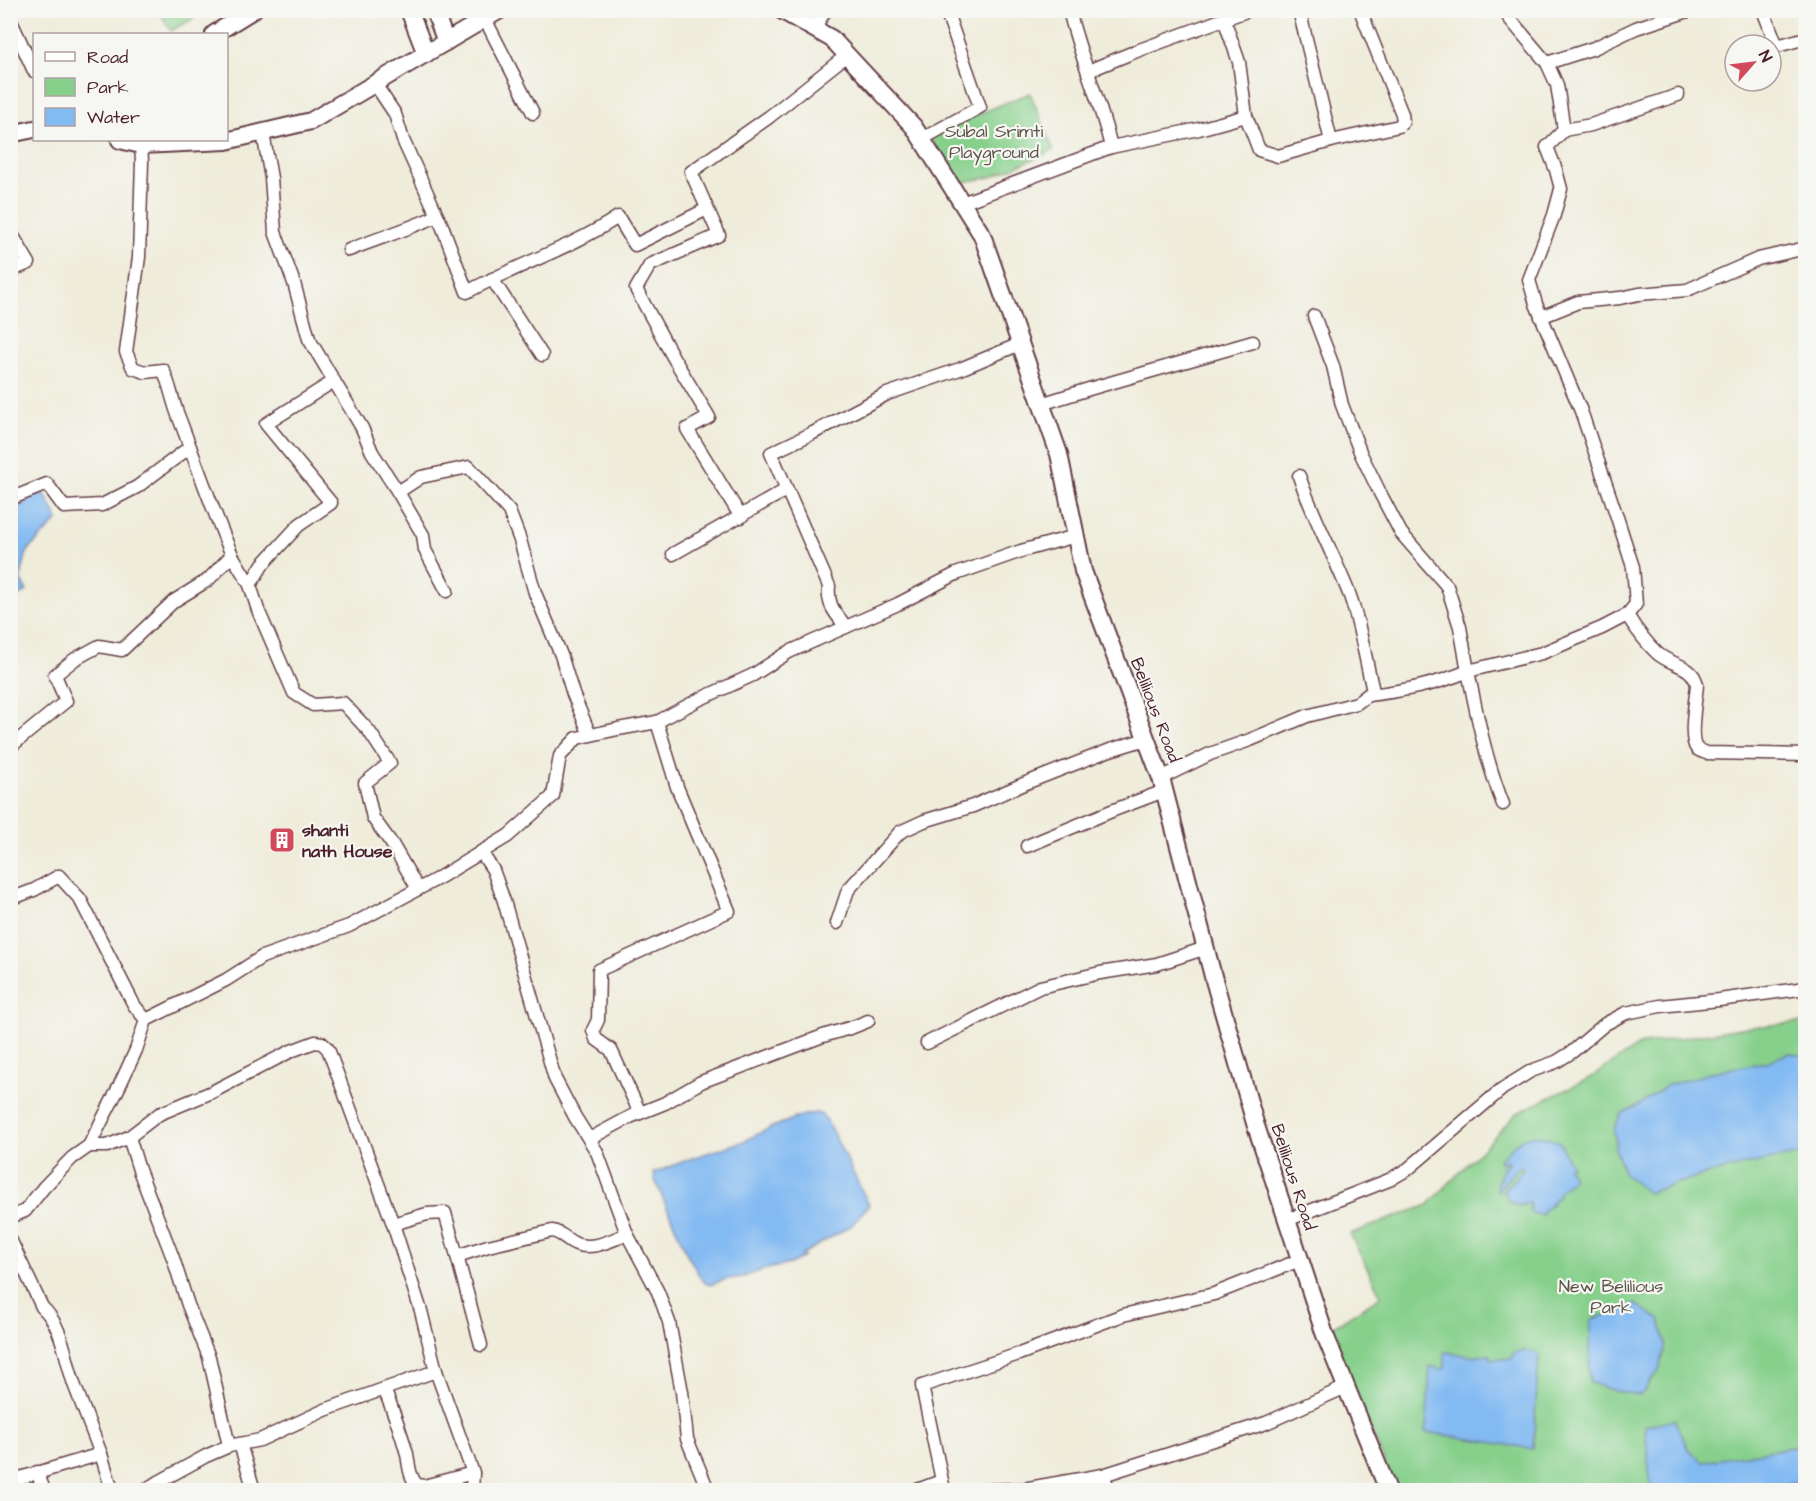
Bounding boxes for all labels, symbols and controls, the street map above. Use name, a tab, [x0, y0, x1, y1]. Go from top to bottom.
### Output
legend	[33, 33, 228, 141]
north arrow	[1723, 33, 1783, 93]
text: Road	[87, 45, 128, 70]
text: N	[1753, 47, 1777, 66]
text: Park	[87, 75, 129, 100]
text: Water	[87, 105, 140, 130]
park label: Subal Srimti Playground	[945, 119, 1043, 166]
street label: Belilious Road	[1124, 654, 1187, 766]
place label: shanti nath House	[302, 818, 393, 864]
building icon: shanti nath House	[267, 825, 297, 855]
street label: Belilious Road	[1265, 1121, 1322, 1234]
park label: New Belilious Park	[1559, 1274, 1663, 1320]

